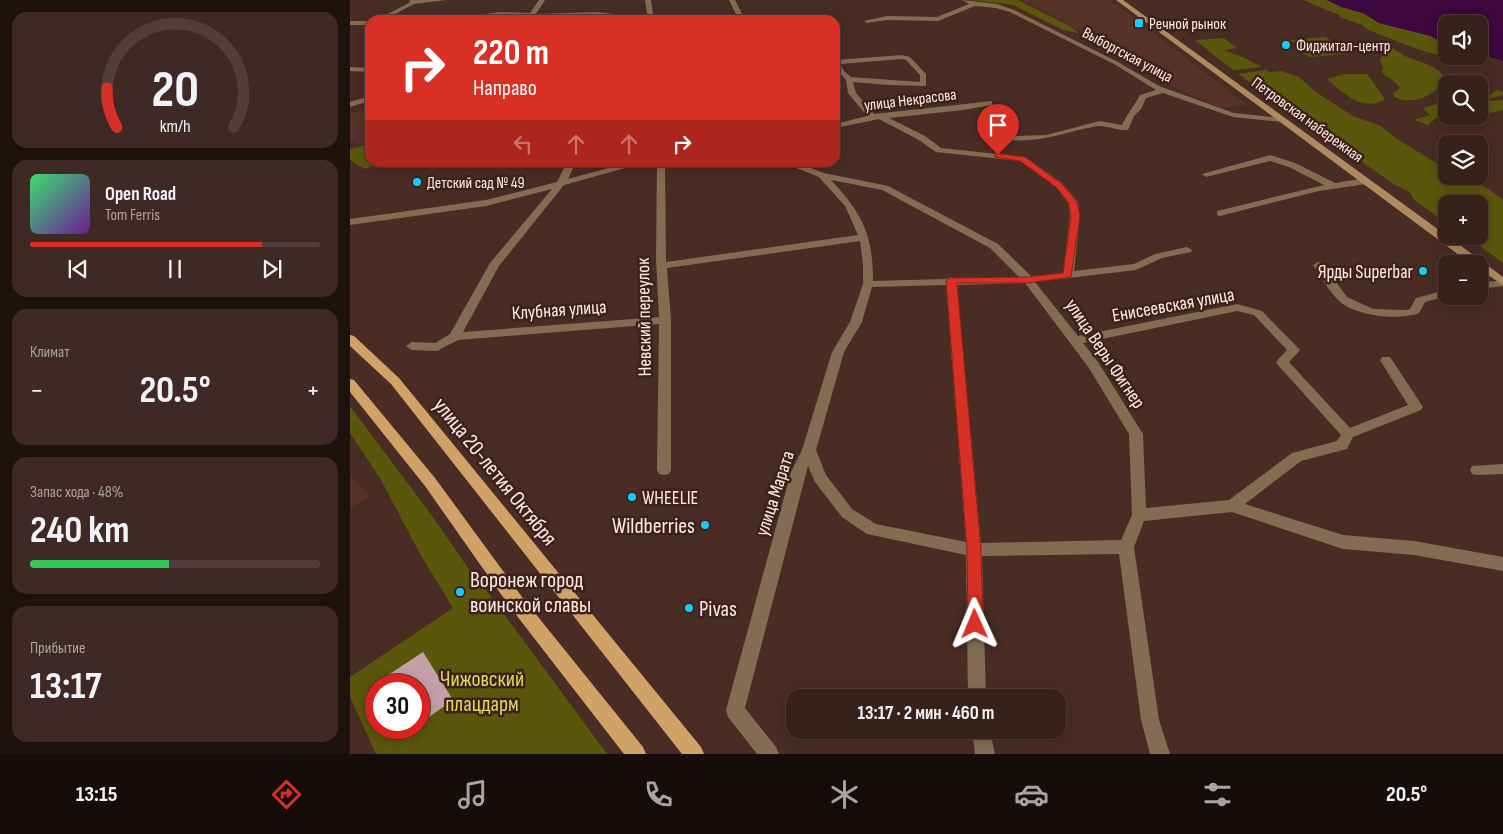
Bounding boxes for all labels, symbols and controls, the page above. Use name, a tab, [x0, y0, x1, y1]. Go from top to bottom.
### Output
place label: Речной рынок	[1149, 15, 1227, 34]
map controls	[1438, 15, 1488, 305]
button: sound	[1438, 15, 1488, 65]
marker: Речной рынок	[1133, 17, 1145, 29]
street label: Выборгская улица	[1079, 24, 1176, 87]
text: 220 m	[473, 32, 549, 75]
icon: right	[390, 35, 455, 100]
place label: Фиджитал-центр	[1296, 37, 1390, 56]
marker: Фиджитал-центр	[1280, 39, 1292, 51]
text: 20	[151, 59, 199, 122]
street label: Петровская набережная	[1248, 73, 1367, 167]
text: Направо	[473, 75, 537, 102]
button: search	[1438, 75, 1488, 125]
street label: улица Некрасова	[863, 85, 957, 116]
pin	[977, 104, 1019, 155]
icon: arrive	[984, 111, 1012, 139]
text: km/h	[160, 116, 190, 137]
icon: left	[509, 130, 537, 158]
icon: ahead	[562, 130, 590, 158]
icon: ahead	[615, 130, 643, 158]
icon: right	[668, 130, 696, 158]
button: layers	[1438, 135, 1488, 185]
place label: Детский сад № 49	[427, 174, 525, 193]
marker: Детский сад № 49	[411, 176, 423, 188]
text: Open Road	[105, 183, 176, 206]
button: +	[1438, 195, 1488, 245]
text: Tom Ferris	[105, 206, 160, 225]
icon: previous	[64, 255, 92, 283]
icon: pause	[161, 255, 189, 283]
icon: next	[258, 255, 286, 283]
button: −	[1438, 255, 1488, 305]
street label: Невский переулок	[632, 257, 657, 376]
place label: Ярды Superbar	[1318, 261, 1414, 284]
marker: Ярды Superbar	[1417, 265, 1429, 277]
street label: Енисеевская улица	[1110, 283, 1236, 328]
street label: улица Веры Фигнер	[1060, 295, 1150, 413]
street label: Клубная улица	[511, 296, 607, 325]
text: Климат	[30, 343, 70, 362]
text: 20.5°	[139, 368, 211, 413]
text: −	[30, 374, 44, 407]
text: +	[306, 374, 320, 407]
street label: улица 20-летия Октября	[427, 393, 563, 551]
street label: улица Марата	[751, 448, 800, 539]
text: Запас хода · 48%	[30, 483, 123, 502]
place label: WHEELIE	[642, 487, 698, 510]
marker: WHEELIE	[626, 491, 638, 503]
text: 240 km	[30, 508, 129, 553]
place label: Wildberries	[612, 513, 695, 540]
marker: Wildberries	[699, 519, 711, 531]
place label: Воронеж город воинской славы	[470, 567, 591, 619]
marker: Воронеж город воинской славы	[454, 586, 466, 598]
place label: Pivas	[699, 596, 737, 623]
position arrow	[948, 597, 1000, 649]
marker: Pivas	[683, 602, 695, 614]
text: Прибытие	[30, 639, 85, 658]
text: 13:17	[30, 664, 102, 709]
park label: Чижовский плацдарм	[440, 666, 524, 718]
speed limit sign: 30	[365, 674, 430, 739]
text: 13:17 · 2 мин · 460 m	[858, 702, 994, 725]
icon: directions	[269, 777, 304, 812]
icon: music	[455, 777, 490, 812]
icon: phone	[641, 777, 676, 812]
icon: climate	[827, 777, 862, 812]
icon: car	[1014, 777, 1049, 812]
icon: filters	[1200, 777, 1235, 812]
text: 13:15	[76, 781, 117, 808]
text: 20.5°	[1386, 781, 1427, 808]

